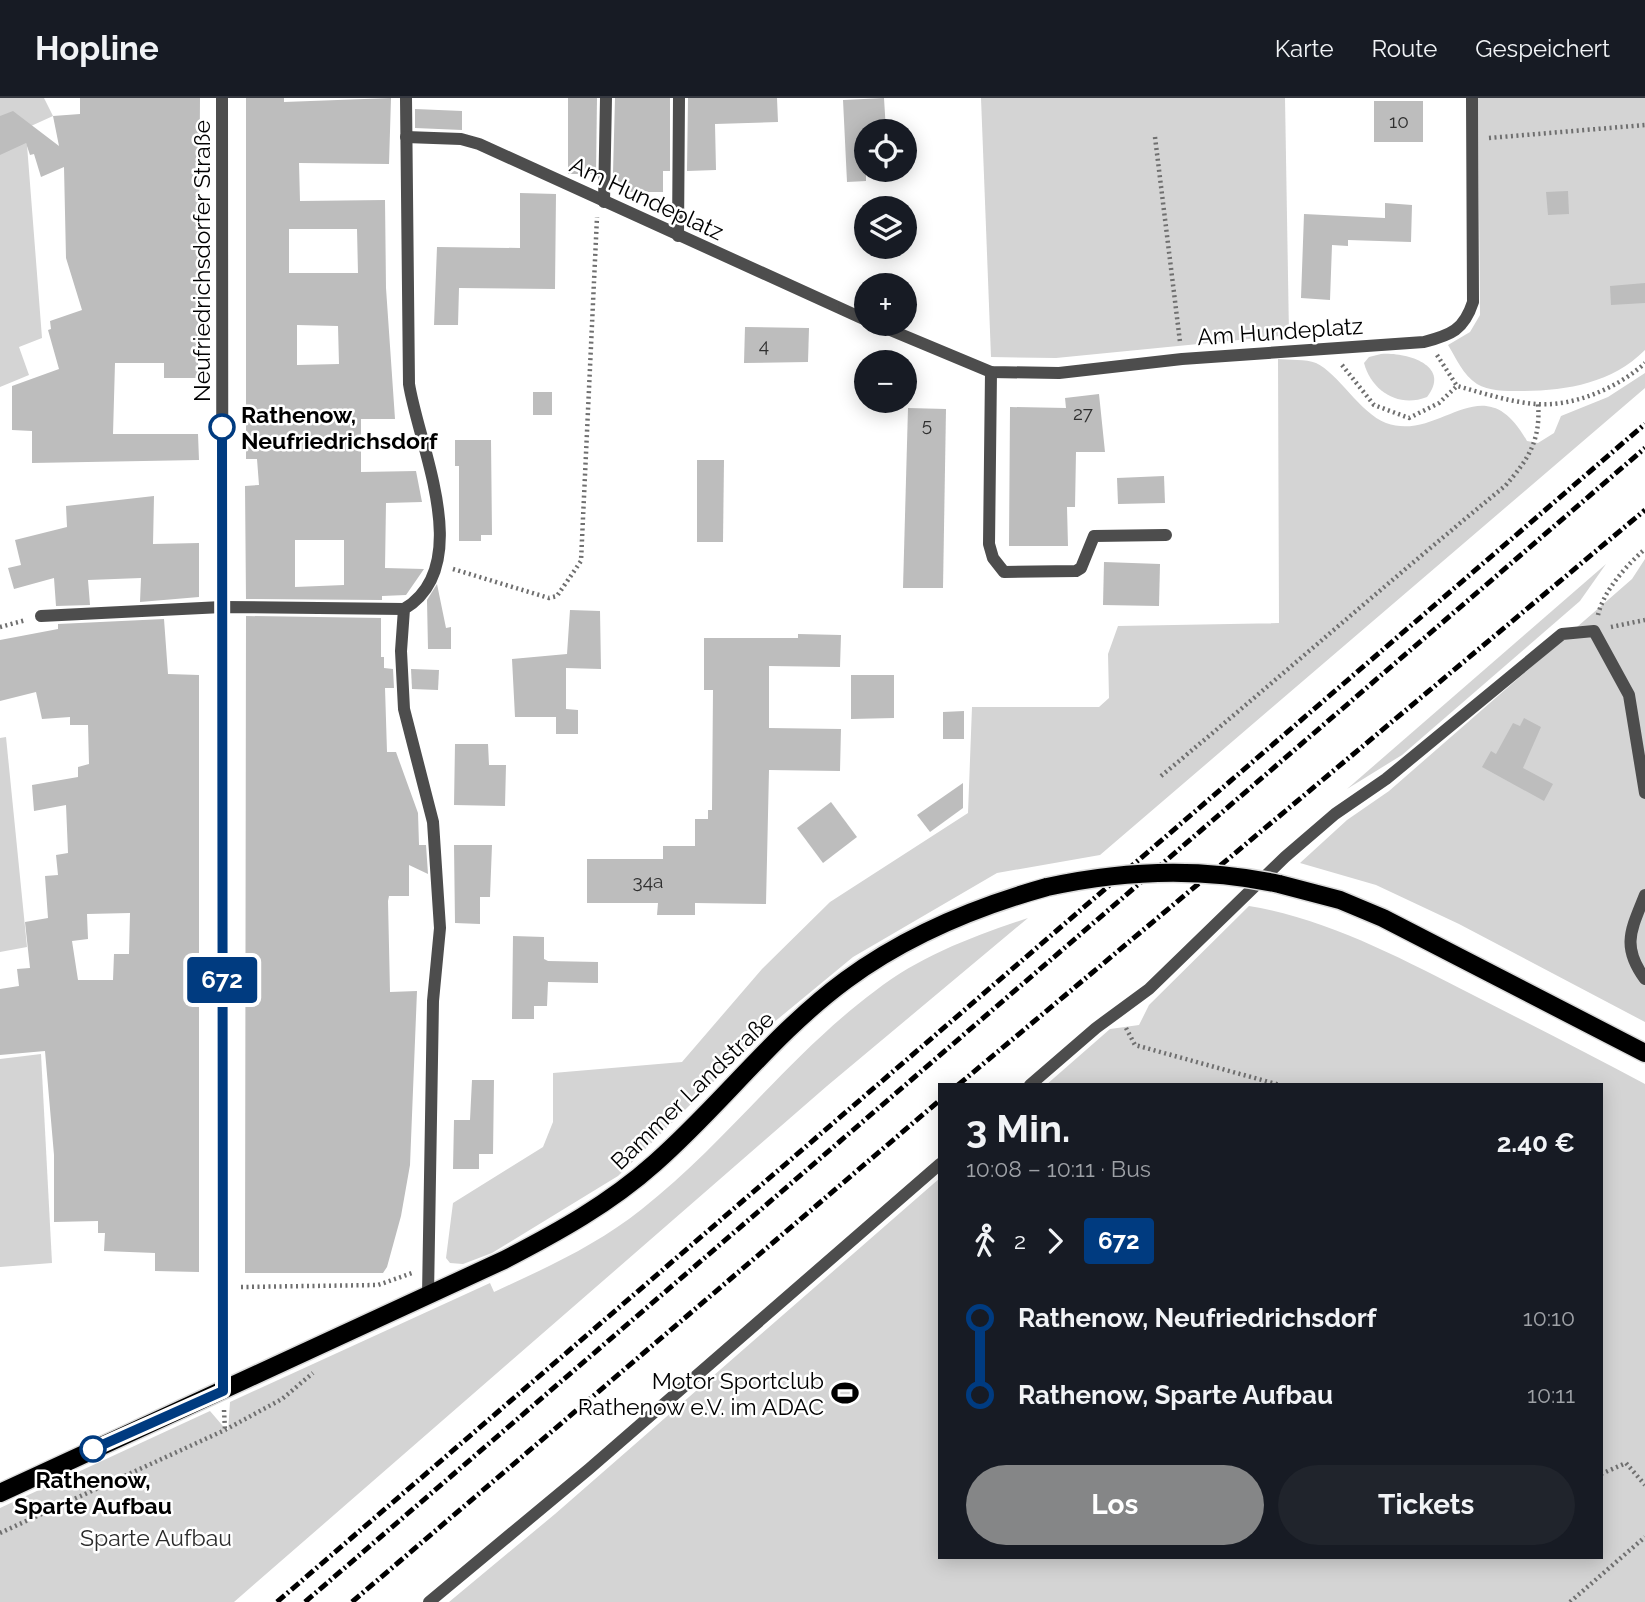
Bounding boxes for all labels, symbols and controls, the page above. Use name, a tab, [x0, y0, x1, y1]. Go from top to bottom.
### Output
text: Hopline	[35, 29, 159, 68]
text: Karte	[1275, 34, 1334, 63]
text: Route	[1372, 34, 1437, 63]
text: Gespeichert	[1475, 34, 1610, 63]
house number: 10	[1389, 110, 1409, 132]
map controls	[854, 119, 917, 413]
button: locate	[854, 119, 917, 182]
street label: Neufriedrichsdorfer Straße	[188, 120, 215, 402]
street label: Am Hundeplatz	[566, 151, 728, 245]
button: layers	[854, 196, 917, 259]
button: +	[854, 273, 917, 336]
street label: Am Hundeplatz	[1196, 312, 1364, 350]
house number: 4	[759, 334, 769, 356]
button: −	[854, 350, 917, 413]
place label: Rathenow, Neufriedrichsdorf	[241, 401, 439, 454]
house number: 27	[1073, 402, 1093, 424]
house number: 5	[922, 413, 932, 435]
marker: Rathenow, Neufriedrichsdorf	[209, 414, 235, 440]
house number: 34a	[633, 870, 663, 892]
line badge: 672	[182, 957, 262, 1003]
text: 672	[201, 965, 243, 994]
street label: Bammer Landstraße	[605, 1005, 779, 1175]
text: 3 Min.	[966, 1106, 1070, 1151]
text: 2.40 €	[1497, 1128, 1575, 1158]
text: 10:08 – 10:11 · Bus	[966, 1155, 1151, 1182]
icon: walk	[966, 1222, 1004, 1260]
icon: forward	[1036, 1222, 1074, 1260]
text: 672	[1098, 1226, 1140, 1255]
text: 2	[1014, 1227, 1026, 1254]
text: Rathenow, Neufriedrichsdorf	[1018, 1303, 1376, 1333]
text: 10:10	[1523, 1304, 1575, 1331]
place label: Motor Sportclub Rathenow e.V. im ADAC	[578, 1367, 824, 1420]
sports icon: Motor Sportclub Rathenow e.V. im ADAC	[830, 1378, 860, 1408]
text: Rathenow, Sparte Aufbau	[1018, 1380, 1333, 1410]
text: 10:11	[1527, 1381, 1575, 1408]
marker: Rathenow, Sparte Aufbau	[80, 1436, 106, 1462]
button: Los	[966, 1465, 1264, 1545]
button: Tickets	[1278, 1465, 1575, 1545]
place label: Rathenow, Sparte Aufbau	[14, 1466, 172, 1519]
park label: Sparte Aufbau	[80, 1524, 232, 1551]

